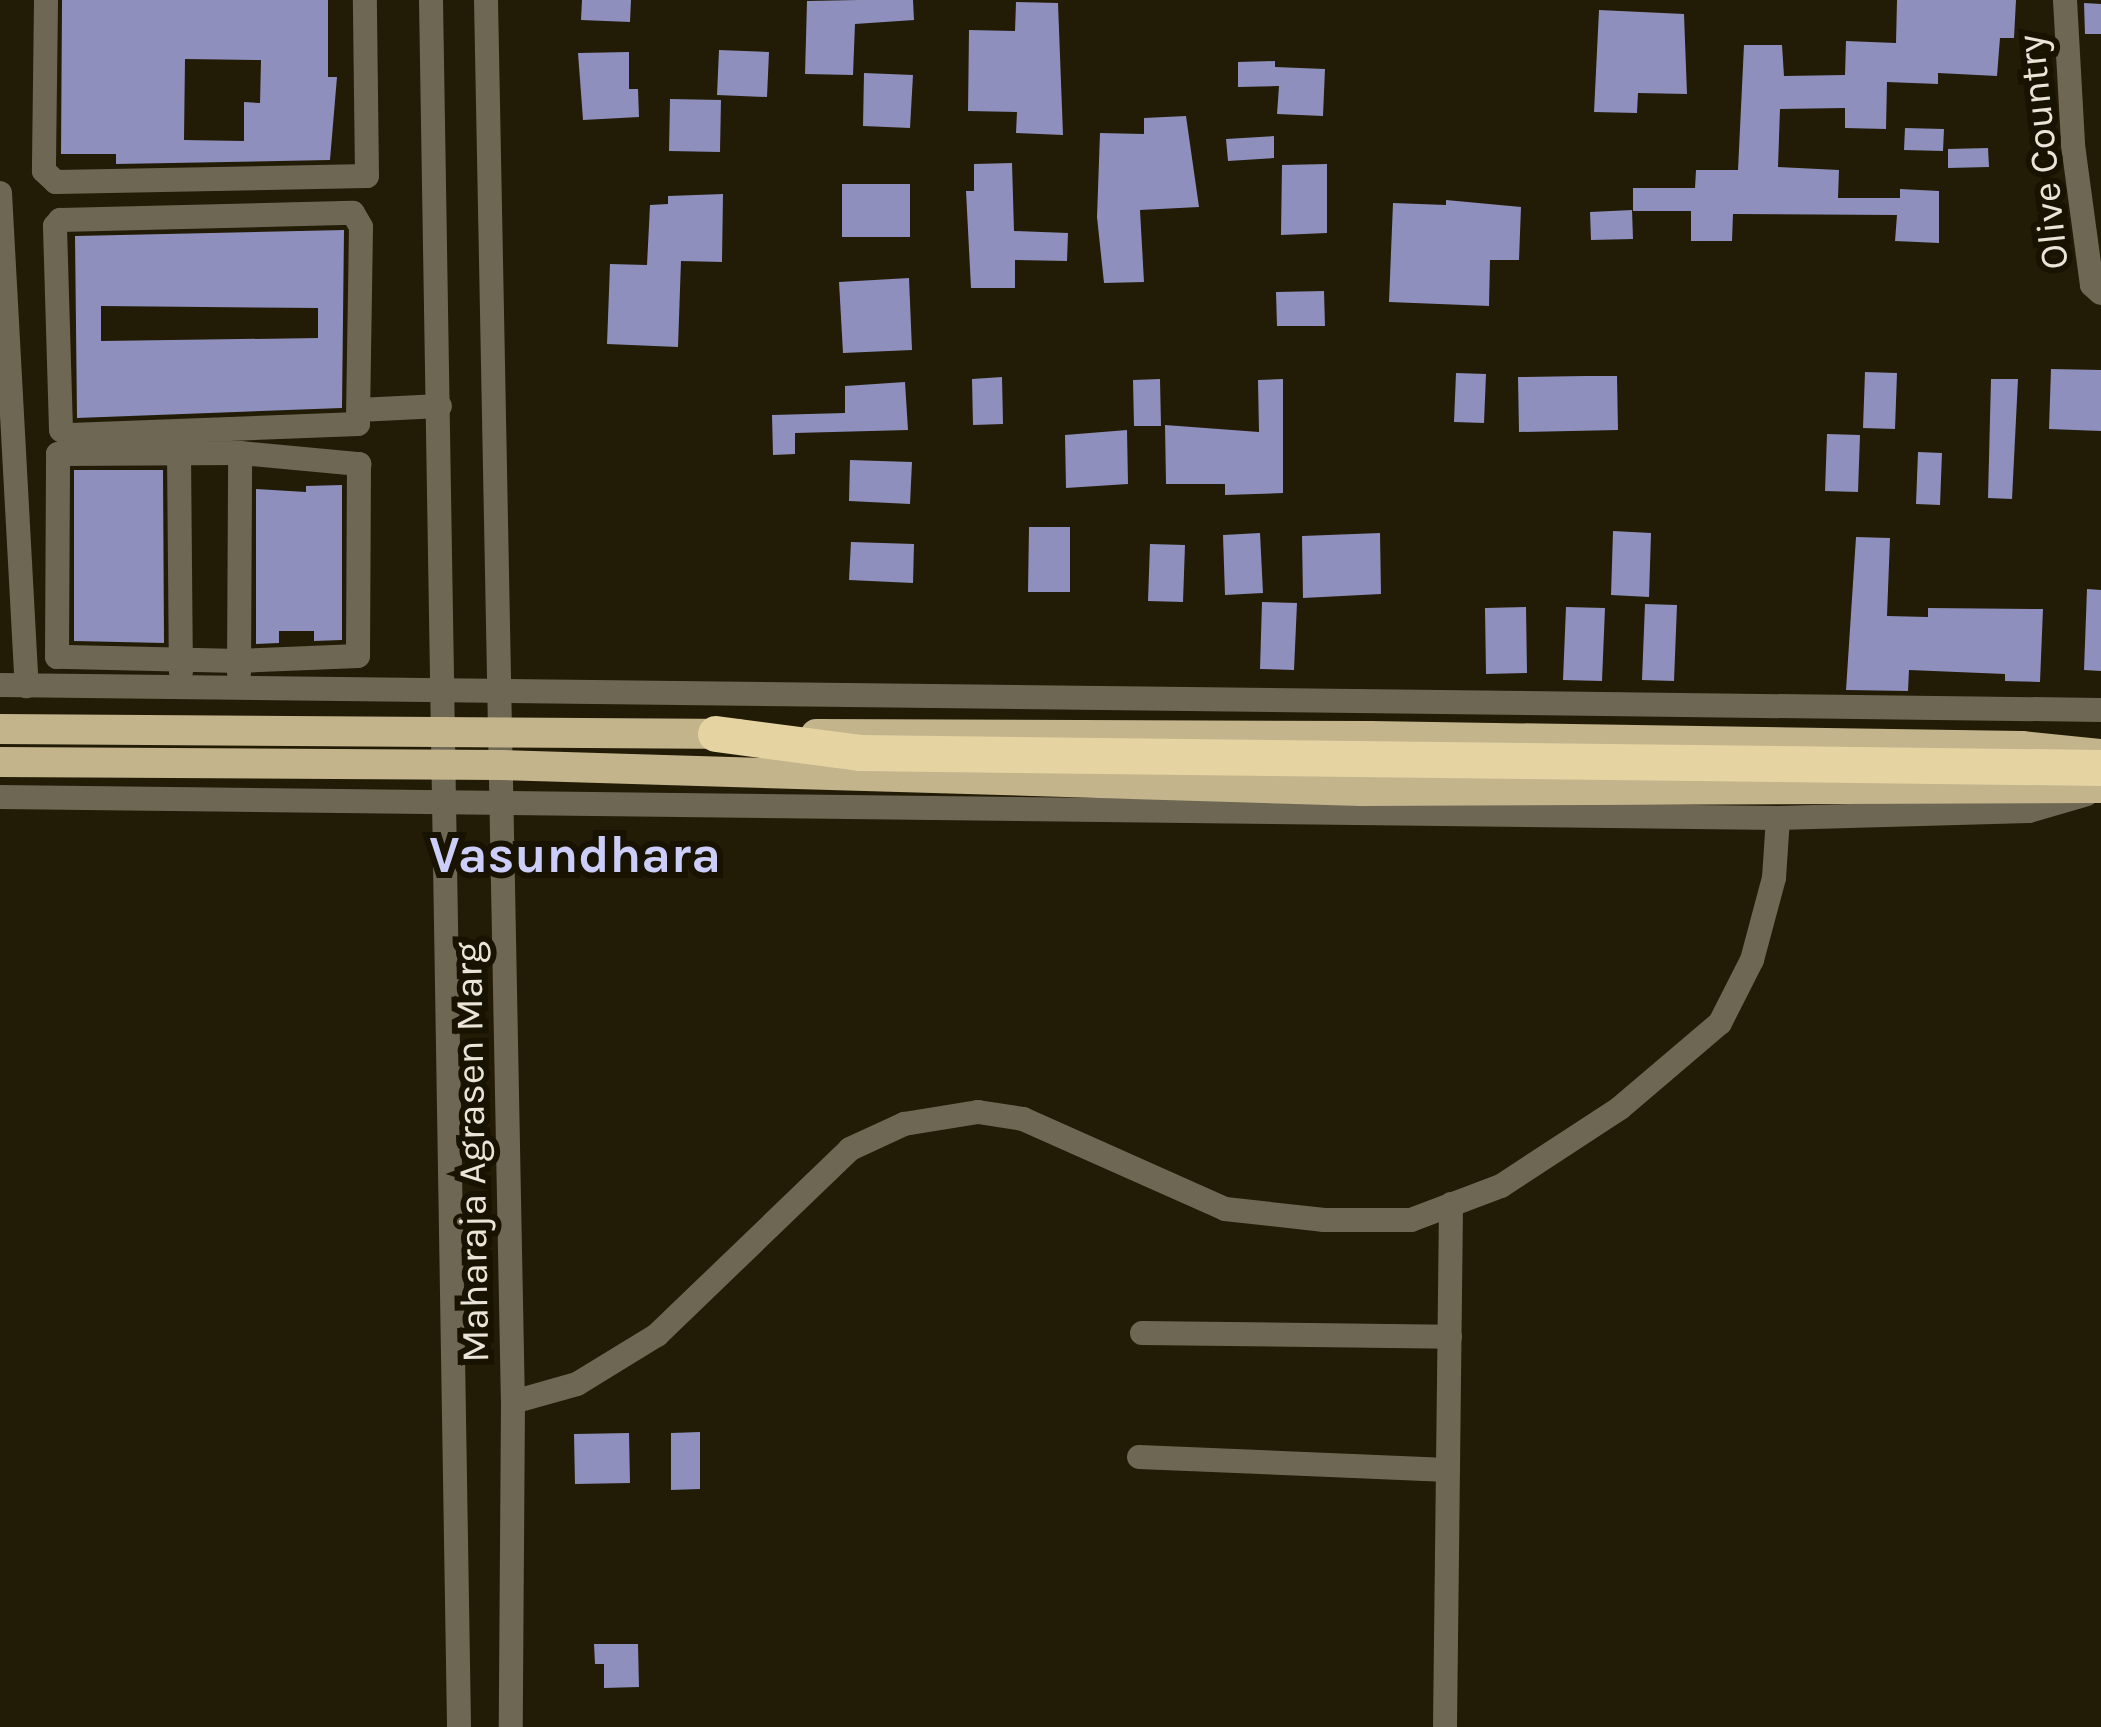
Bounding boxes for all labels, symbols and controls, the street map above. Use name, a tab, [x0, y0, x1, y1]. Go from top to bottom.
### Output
street label: Olive Country	[2007, 32, 2079, 272]
district label: Vasundhara	[429, 824, 721, 886]
street label: Maharaja Agrasen Marg	[445, 941, 499, 1363]

